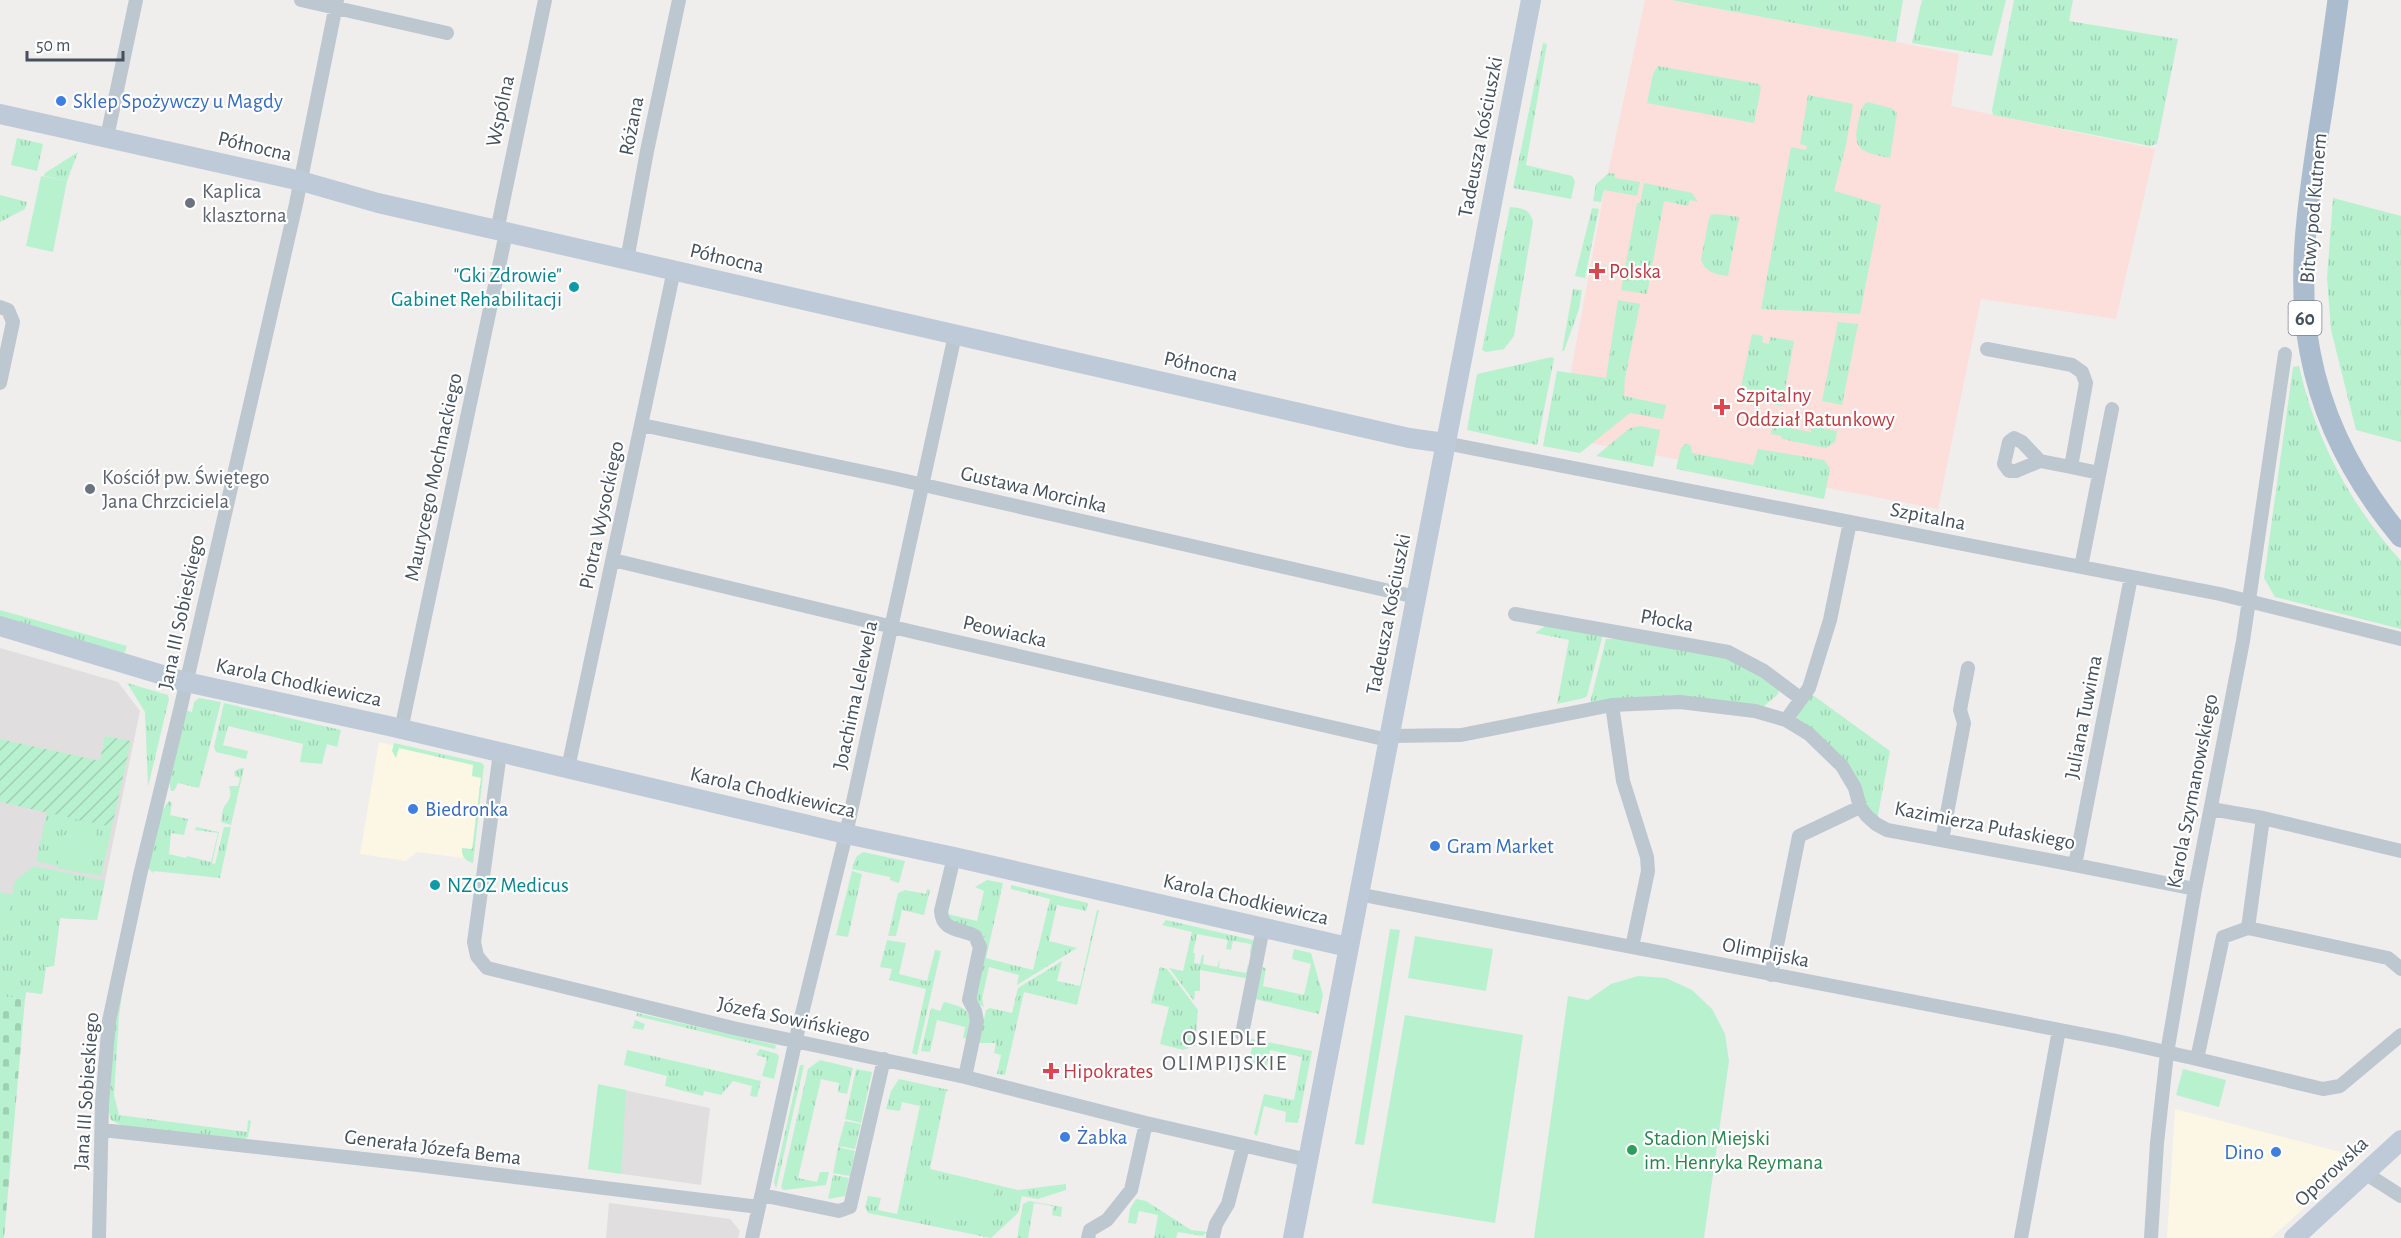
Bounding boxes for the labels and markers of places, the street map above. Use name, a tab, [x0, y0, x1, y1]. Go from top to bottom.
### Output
place label: Sklep Spożywczy u Magdy	[73, 91, 283, 112]
marker: Sklep Spożywczy u Magdy	[54, 94, 68, 108]
place label: Kaplica klasztorna	[202, 181, 287, 226]
marker: Kaplica klasztorna	[183, 196, 197, 210]
place label: Polska	[1609, 261, 1661, 282]
marker: Polska	[1590, 264, 1604, 278]
place label: "Gki Zdrowie" Gabinet Rehabilitacji	[391, 265, 562, 310]
marker: "Gki Zdrowie" Gabinet Rehabilitacji	[567, 280, 581, 294]
place label: Szpitalny Oddział Ratunkowy	[1736, 385, 1895, 430]
marker: Szpitalny Oddział Ratunkowy	[1713, 398, 1731, 416]
place label: Kościół pw. Świętego Jana Chrzciciela	[102, 464, 270, 512]
marker: Kościół pw. Świętego Jana Chrzciciela	[83, 482, 97, 496]
place label: Biedronka	[425, 799, 509, 820]
marker: Biedronka	[406, 802, 420, 816]
place label: Gram Market	[1447, 836, 1554, 857]
marker: Gram Market	[1428, 839, 1442, 853]
place label: NZOZ Medicus	[447, 875, 569, 896]
marker: NZOZ Medicus	[428, 878, 442, 892]
place label: Hipokrates	[1063, 1061, 1153, 1082]
marker: Hipokrates	[1044, 1064, 1058, 1078]
place label: Żabka	[1077, 1126, 1128, 1148]
place label: Stadion Miejski im. Henryka Reymana	[1644, 1128, 1823, 1173]
marker: Żabka	[1058, 1130, 1072, 1144]
place label: Dino	[2224, 1142, 2264, 1163]
marker: Stadion Miejski im. Henryka Reymana	[1625, 1143, 1639, 1157]
marker: Dino	[2269, 1145, 2283, 1159]

